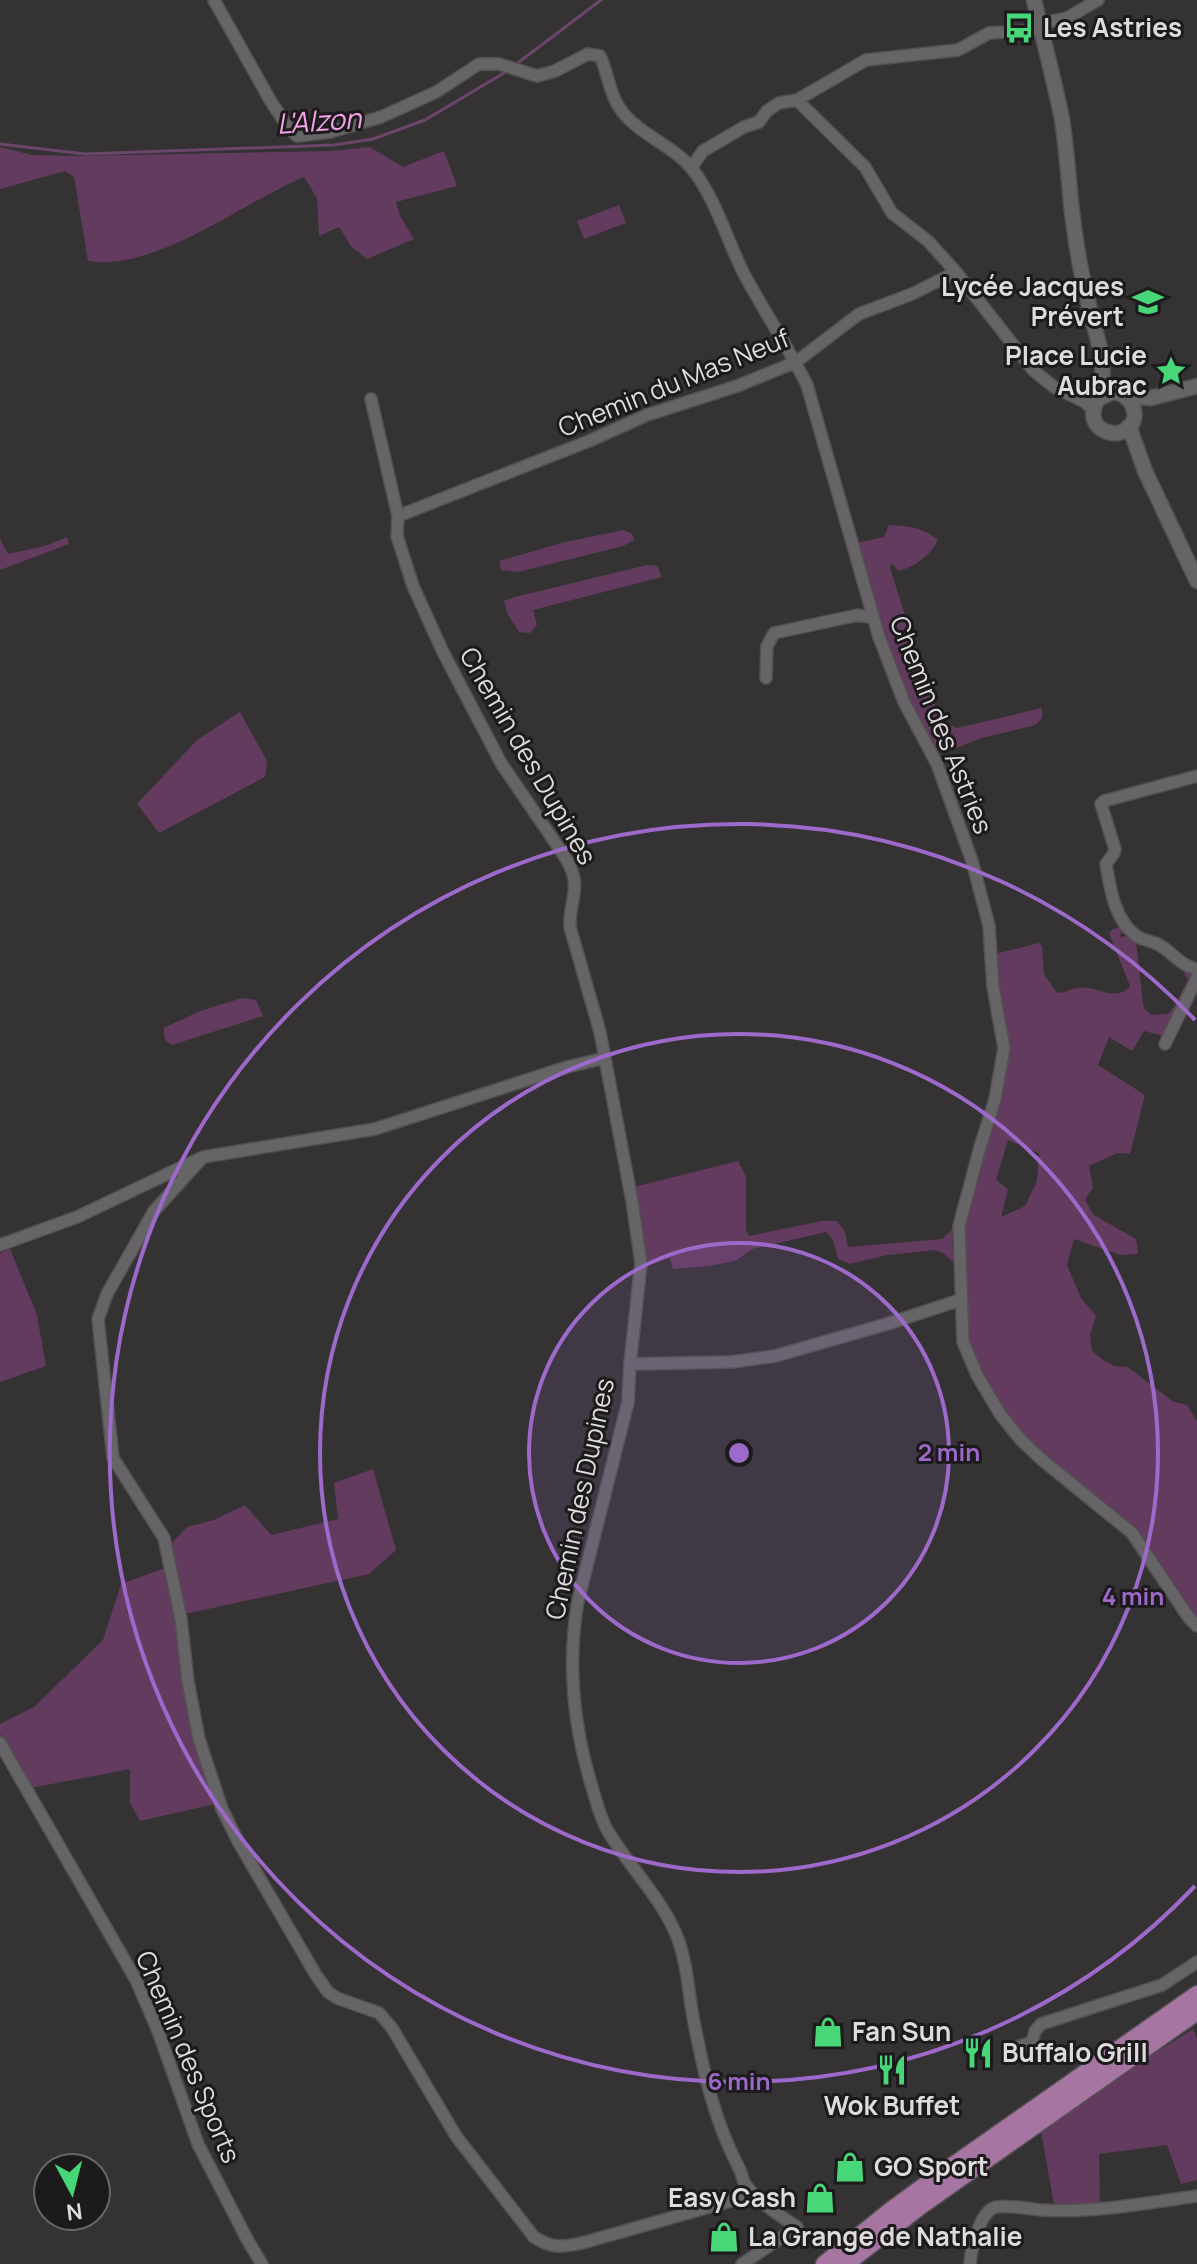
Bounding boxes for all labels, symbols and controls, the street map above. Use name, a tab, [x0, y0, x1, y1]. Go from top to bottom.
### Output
place label: Les Astries	[1043, 9, 1182, 45]
bus stop icon: Les Astries	[1002, 11, 1036, 45]
water label: L'Alzon	[275, 98, 364, 142]
place label: Lycée Jacques Prévert	[941, 268, 1124, 334]
school or university icon: Lycée Jacques Prévert	[1131, 285, 1165, 319]
street label: Chemin du Mas Neuf	[553, 319, 795, 445]
place label: Place Lucie Aubrac	[1005, 337, 1147, 403]
place icon: Place Lucie Aubrac	[1154, 354, 1188, 388]
street label: Chemin des Astries	[882, 610, 1002, 839]
street label: Chemin des Dupines	[452, 640, 606, 871]
street label: Chemin des Dupines	[536, 1375, 622, 1623]
text: 2 min	[918, 1435, 980, 1468]
centre of rings	[725, 1439, 753, 1467]
text: 4 min	[1102, 1579, 1164, 1612]
street label: Chemin des Sports	[128, 1945, 250, 2168]
place label: Fan Sun	[852, 2013, 951, 2049]
shop icon: Fan Sun	[811, 2015, 845, 2049]
place label: Buffalo Grill	[1002, 2034, 1148, 2070]
restaurant icon: Buffalo Grill	[961, 2036, 995, 2070]
restaurant icon: Wok Buffet	[875, 2053, 909, 2087]
text: 6 min	[707, 2064, 771, 2097]
place label: Wok Buffet	[824, 2087, 960, 2123]
place label: GO Sport	[874, 2148, 989, 2184]
shop icon: GO Sport	[833, 2150, 867, 2184]
north arrow	[32, 2152, 112, 2232]
place label: Easy Cash	[668, 2179, 796, 2215]
shop icon: Easy Cash	[803, 2181, 837, 2215]
text: N	[65, 2196, 84, 2228]
place label: La Grange de Nathalie	[748, 2218, 1023, 2254]
shop icon: La Grange de Nathalie	[707, 2220, 741, 2254]

